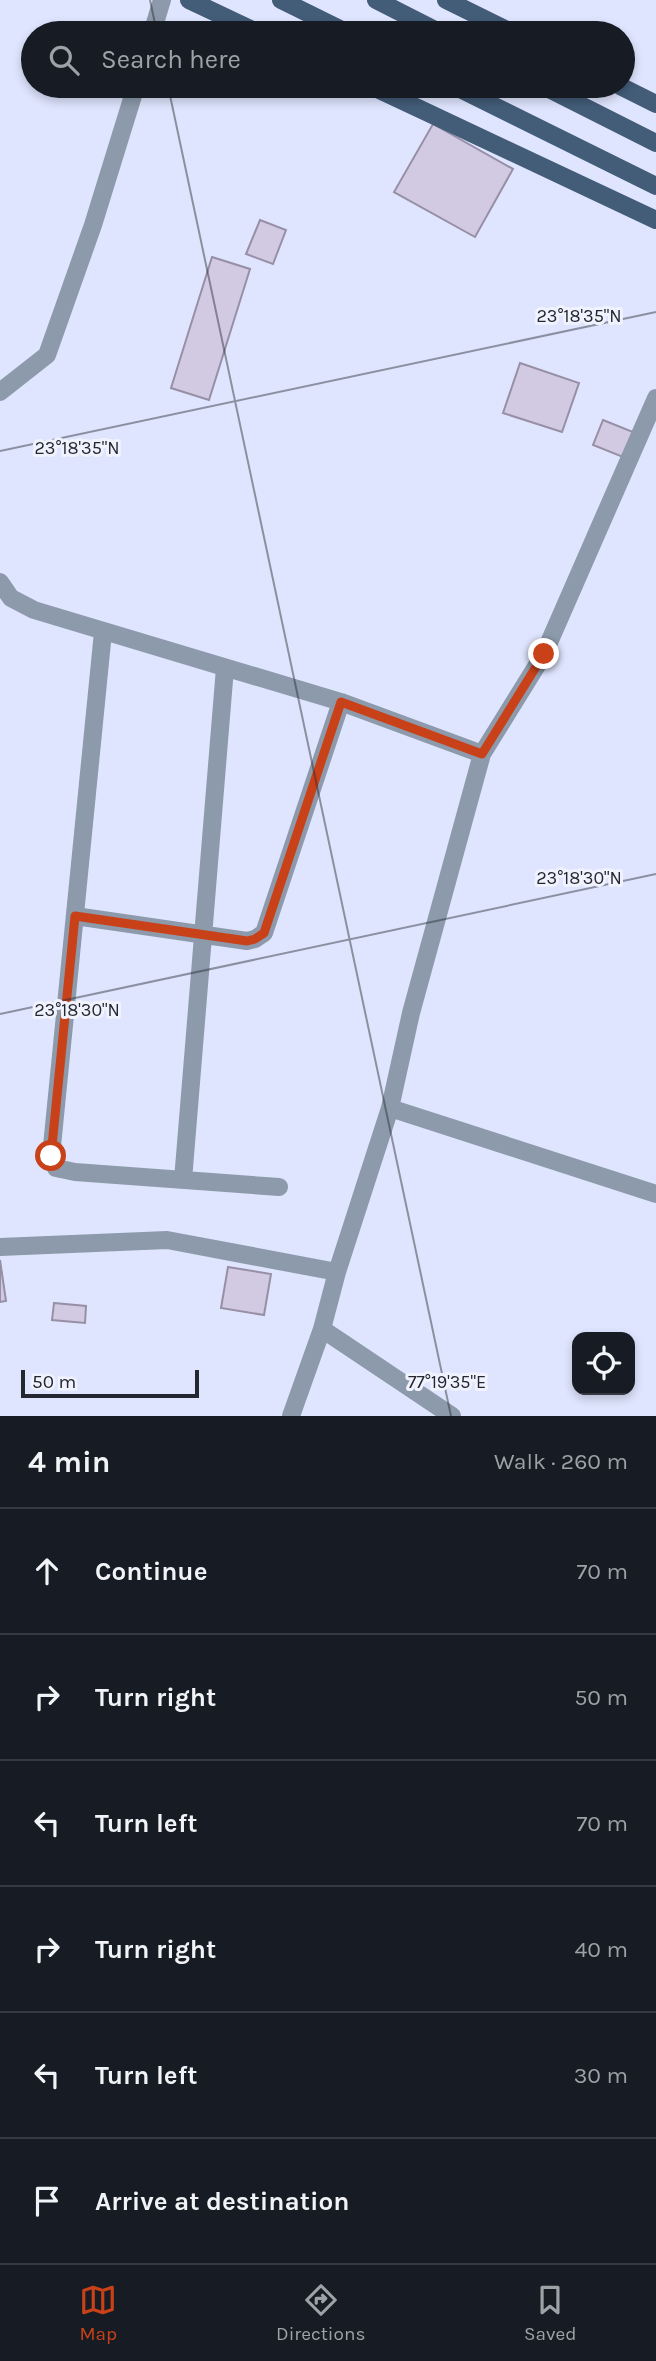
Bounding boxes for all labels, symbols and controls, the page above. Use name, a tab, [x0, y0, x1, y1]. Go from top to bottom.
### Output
search box	[21, 21, 635, 98]
icon: search	[45, 41, 83, 79]
text: Search here	[101, 44, 241, 75]
text: 23°18'35"N	[536, 305, 622, 327]
text: 23°18'35"N	[34, 437, 120, 459]
route end	[528, 638, 559, 669]
text: 23°18'30"N	[536, 867, 622, 889]
text: 23°18'30"N	[34, 999, 120, 1021]
route start	[35, 1140, 66, 1171]
map controls	[572, 1332, 635, 1395]
button: locate	[572, 1332, 635, 1395]
scale bar	[21, 1367, 200, 1399]
text: 50 m	[32, 1371, 76, 1393]
text: 77°19'35"E	[408, 1371, 486, 1393]
text: 4 min	[28, 1444, 110, 1480]
text: Walk · 260 m	[494, 1448, 628, 1475]
icon: ahead	[28, 1552, 66, 1590]
text: Continue	[95, 1556, 207, 1587]
text: 70 m	[577, 1558, 628, 1585]
icon: right	[28, 1678, 66, 1716]
text: Turn right	[95, 1682, 216, 1713]
text: 50 m	[574, 1684, 628, 1711]
icon: left	[28, 1804, 66, 1842]
text: Turn left	[95, 1808, 197, 1839]
text: 70 m	[577, 1810, 628, 1837]
icon: right	[28, 1930, 66, 1968]
text: Turn right	[95, 1934, 216, 1965]
text: 40 m	[575, 1936, 628, 1963]
icon: left	[28, 2056, 66, 2094]
text: Turn left	[95, 2060, 197, 2091]
text: 30 m	[574, 2062, 628, 2089]
icon: arrive	[28, 2182, 66, 2220]
text: Arrive at destination	[95, 2186, 349, 2217]
tab: Map	[79, 2281, 117, 2345]
tab: Directions	[276, 2281, 365, 2345]
tab: Saved	[524, 2281, 577, 2345]

